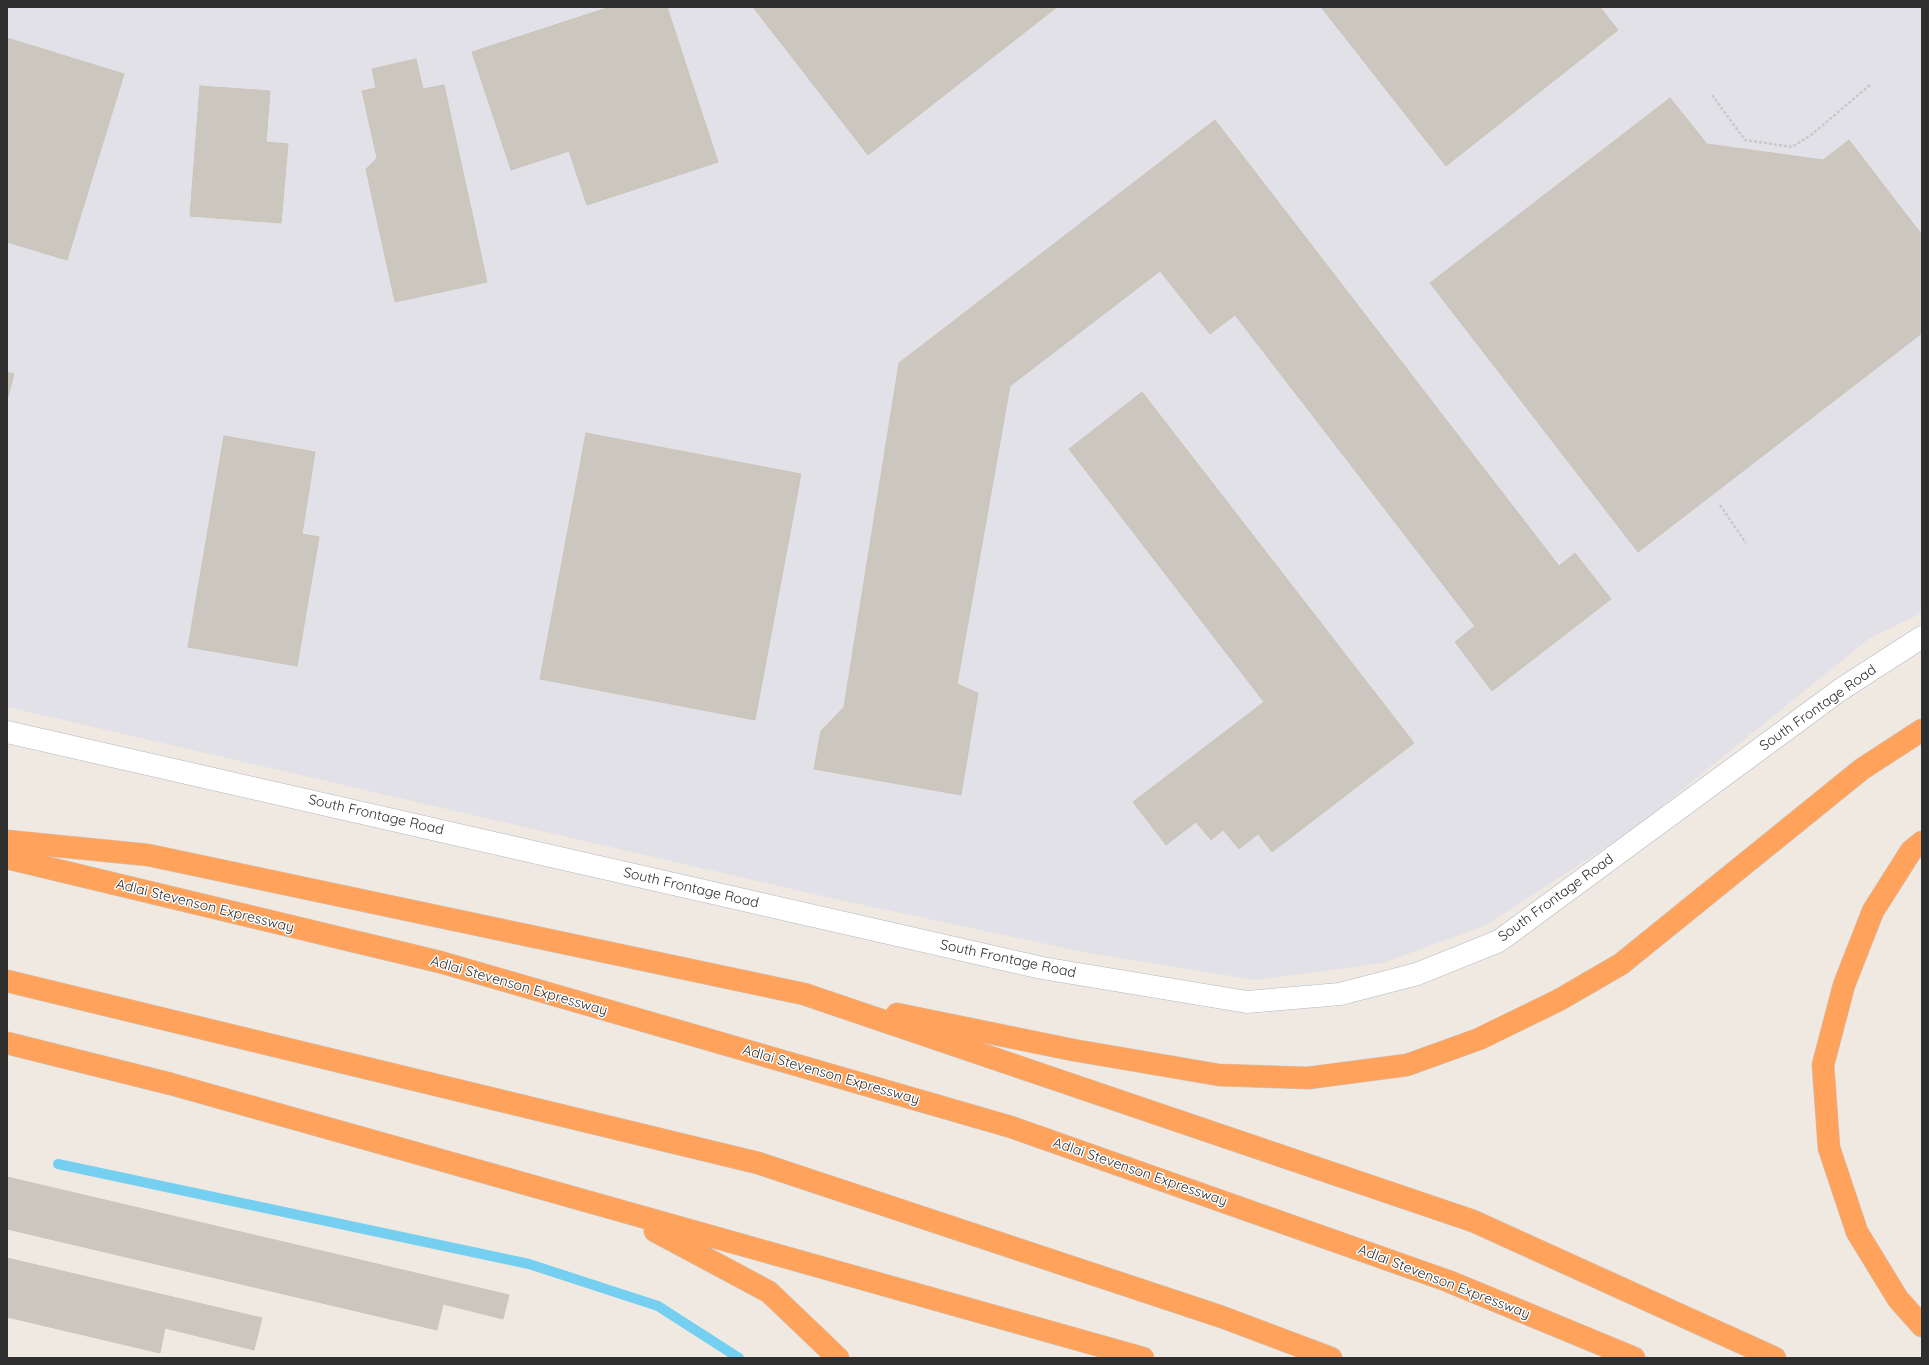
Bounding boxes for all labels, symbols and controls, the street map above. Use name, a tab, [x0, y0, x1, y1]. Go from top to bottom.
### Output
street label: South Frontage Road	[1757, 661, 1879, 755]
street label: South Frontage Road	[307, 791, 445, 839]
street label: South Frontage Road	[1495, 851, 1617, 945]
street label: South Frontage Road	[622, 864, 760, 912]
street label: Adlai Stevenson Expressway	[114, 876, 296, 936]
street label: South Frontage Road	[939, 936, 1077, 982]
street label: Adlai Stevenson Expressway	[429, 953, 609, 1019]
street label: Adlai Stevenson Expressway	[741, 1042, 921, 1108]
street label: Adlai Stevenson Expressway	[1051, 1134, 1229, 1210]
street label: Adlai Stevenson Expressway	[1356, 1241, 1532, 1323]

